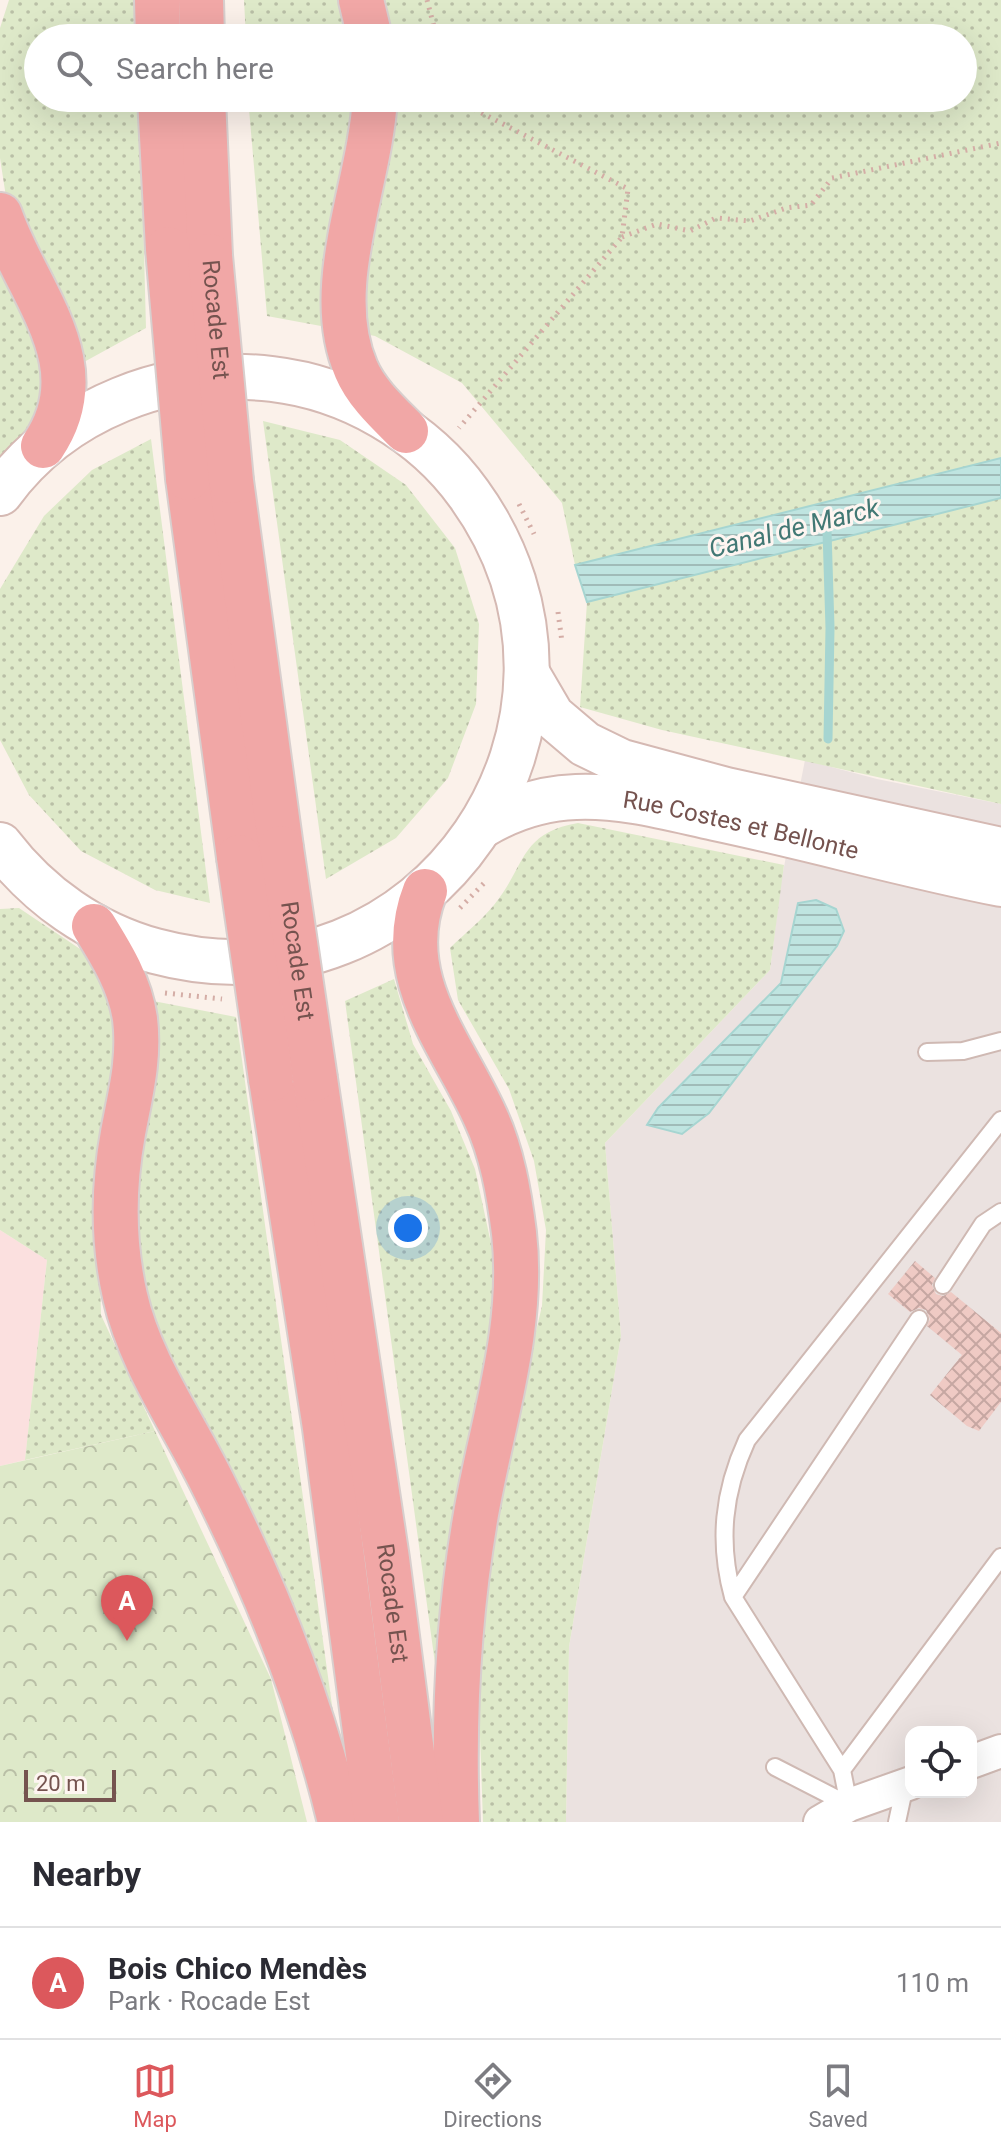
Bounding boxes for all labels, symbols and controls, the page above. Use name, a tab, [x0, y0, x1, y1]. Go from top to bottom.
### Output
search box	[24, 24, 977, 112]
icon: search	[52, 46, 96, 90]
text: Search here	[116, 51, 274, 86]
street label: Rocade Est	[196, 259, 235, 381]
water label: Canal de Marck	[706, 492, 883, 564]
street label: Rue Costes et Bellonte	[621, 786, 862, 865]
street label: Rocade Est	[275, 899, 320, 1022]
your location	[388, 1208, 428, 1248]
street label: Rocade Est	[371, 1542, 414, 1665]
pin: A	[101, 1575, 153, 1641]
map controls	[905, 1726, 977, 1798]
button: locate	[905, 1726, 977, 1798]
scale bar	[24, 1766, 116, 1802]
text: 20 m	[36, 1771, 85, 1796]
text: Nearby	[32, 1854, 141, 1894]
text: Bois Chico Mendès	[108, 1951, 367, 1986]
text: A	[49, 1968, 67, 1998]
text: 110 m	[896, 1968, 969, 1998]
text: Park · Rocade Est	[108, 1986, 310, 2016]
tab: Map	[133, 2059, 177, 2132]
tab: Directions	[443, 2059, 542, 2132]
tab: Saved	[808, 2059, 868, 2132]

